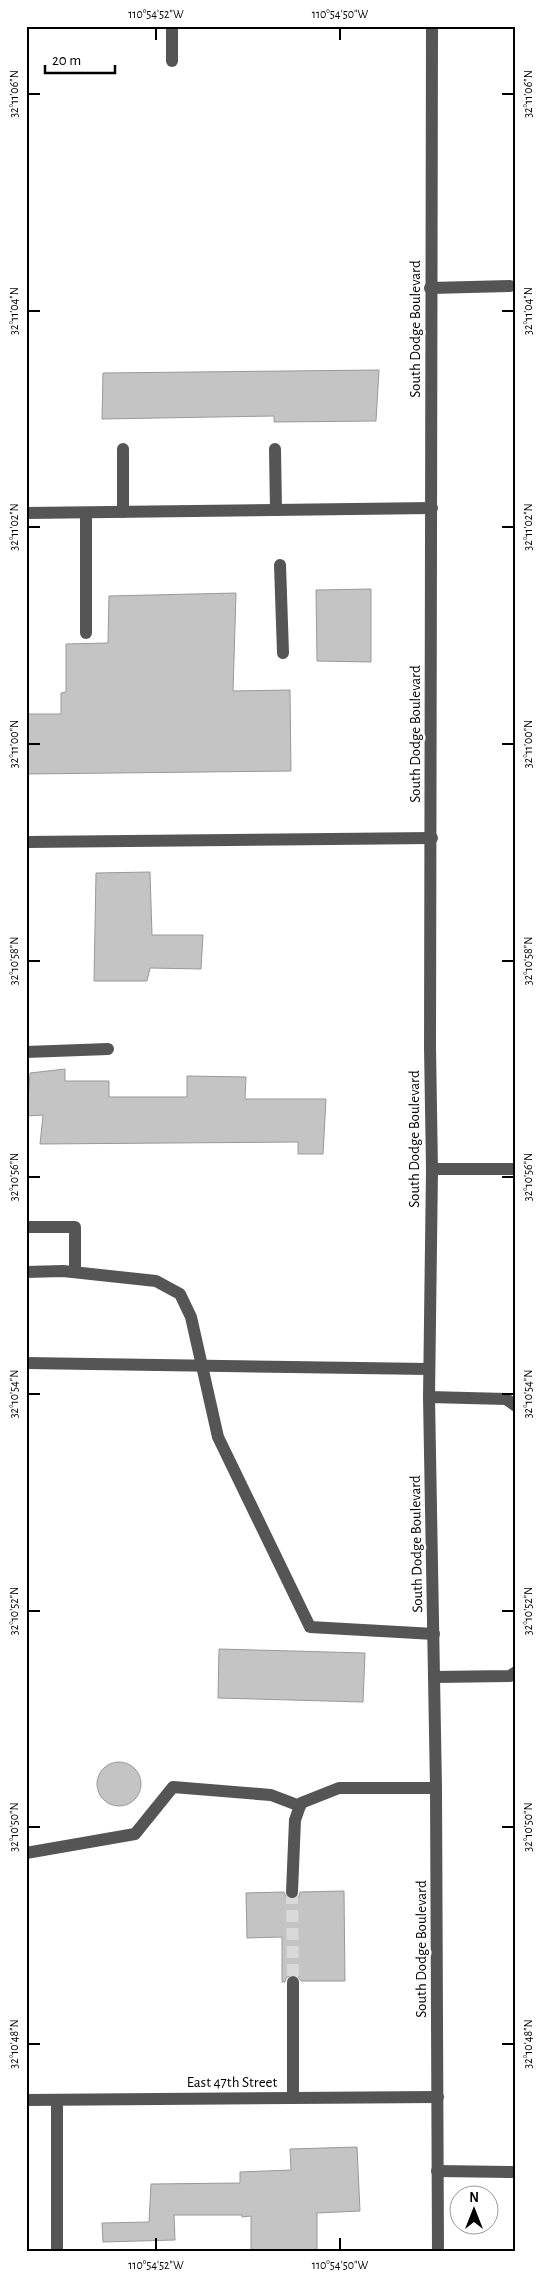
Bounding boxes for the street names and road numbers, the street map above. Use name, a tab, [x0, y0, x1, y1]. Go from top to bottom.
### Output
street label: South Dodge Boulevard	[408, 260, 423, 398]
street label: South Dodge Boulevard	[408, 665, 423, 803]
street label: South Dodge Boulevard	[407, 1070, 422, 1208]
street label: South Dodge Boulevard	[408, 1475, 425, 1613]
street label: South Dodge Boulevard	[414, 1880, 429, 2018]
street label: East 47th Street	[187, 2075, 277, 2090]

